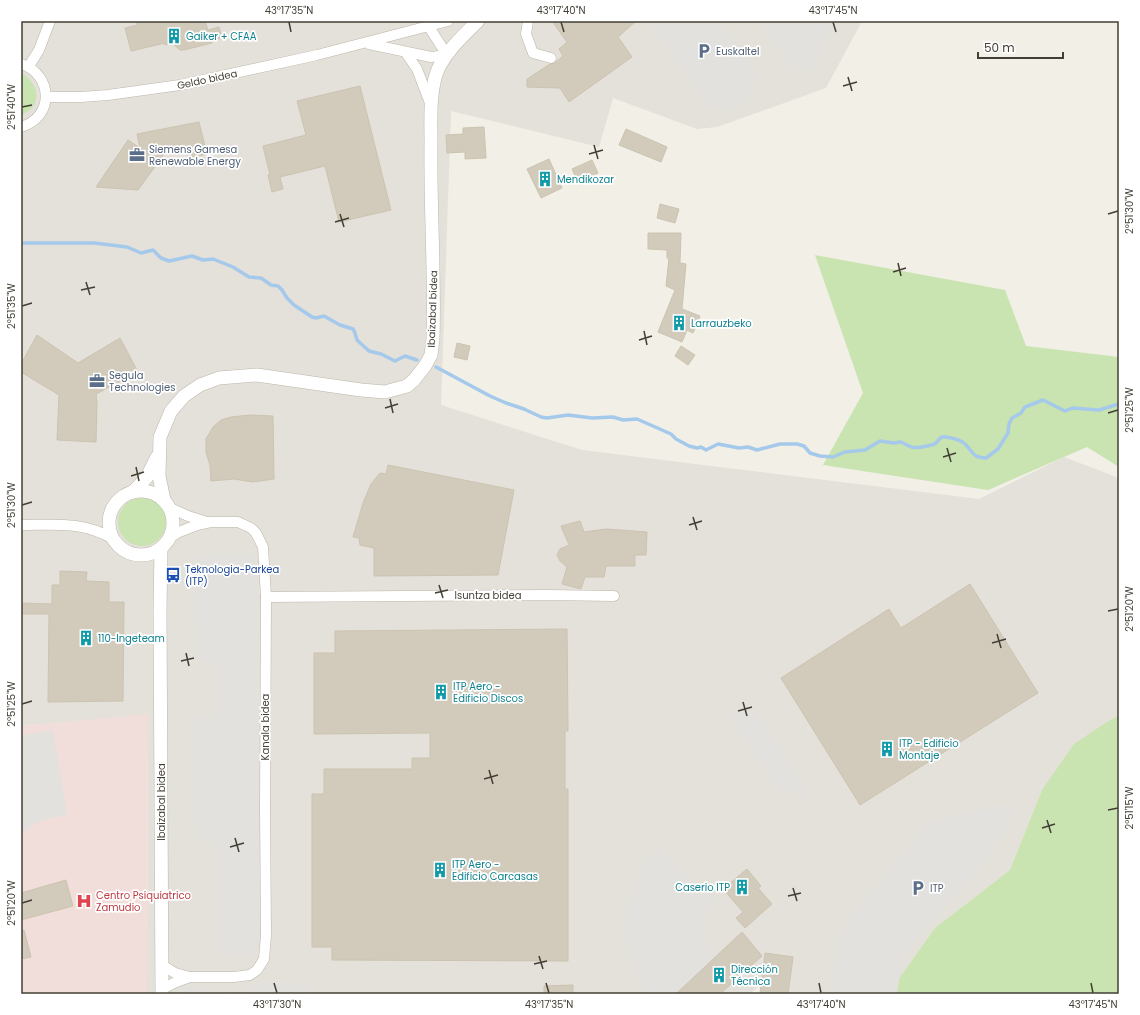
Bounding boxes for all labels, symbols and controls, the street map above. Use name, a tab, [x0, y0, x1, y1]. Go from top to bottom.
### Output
text: 43°17'35"N	[265, 3, 313, 18]
text: 43°17'40"N	[536, 3, 586, 18]
text: 43°17'45"N	[808, 3, 858, 18]
building icon: Gaiker + CFAA	[165, 27, 183, 45]
place label: Gaiker + CFAA	[186, 29, 257, 44]
scale bar	[978, 34, 1063, 60]
text: 50 m	[984, 39, 1015, 56]
parking icon: Euskaltel	[695, 42, 713, 60]
place label: Euskaltel	[716, 44, 759, 59]
street label: Geldo bidea	[176, 66, 239, 93]
text: 2°51'40"W	[4, 84, 19, 130]
place label: Siemens Gamesa Renewable Energy	[149, 142, 241, 169]
office icon: Siemens Gamesa Renewable Energy	[128, 146, 146, 164]
building icon: Mendikozar	[536, 170, 554, 188]
place label: Mendikozar	[557, 172, 614, 187]
text: 2°51'30"W	[1122, 188, 1137, 234]
street label: Ibaizabal bidea	[424, 270, 441, 348]
text: 2°51'35"W	[4, 283, 19, 329]
building icon: Larrauzbeko	[670, 314, 688, 332]
place label: Larrauzbeko	[691, 316, 752, 331]
place label: Segula Technologies	[109, 368, 175, 395]
office icon: Segula Technologies	[88, 372, 106, 390]
text: 2°51'25"W	[1122, 387, 1137, 433]
text: 2°51'30"W	[4, 482, 19, 528]
place label: Teknologia-Parkea (ITP)	[185, 562, 279, 589]
bus stop icon: Teknologia-Parkea (ITP)	[164, 566, 182, 584]
text: 2°51'20"W	[1122, 586, 1137, 632]
street label: Isuntza bidea	[454, 588, 522, 603]
building icon: 110-Ingeteam	[77, 629, 95, 647]
place label: 110-Ingeteam	[98, 631, 165, 646]
place label: ITP Aero - Edificio Discos	[453, 679, 523, 706]
text: 2°51'25"W	[4, 681, 19, 727]
building icon: ITP Aero - Edificio Discos	[432, 683, 450, 701]
street label: Kanala bidea	[258, 694, 273, 760]
place label: ITP - Edificio Montaje	[899, 736, 959, 763]
building icon: ITP - Edificio Montaje	[878, 740, 896, 758]
street label: Ibaizabal bidea	[154, 763, 169, 841]
text: 2°51'15"W	[1122, 786, 1137, 830]
place label: ITP Aero - Edificio Carcasas	[452, 857, 538, 884]
building icon: ITP Aero - Edificio Carcasas	[431, 861, 449, 879]
building icon: Caserio ITP	[733, 878, 751, 896]
parking icon: ITP	[909, 879, 927, 897]
text: 2°51'20"W	[4, 880, 19, 926]
place label: Caserio ITP	[675, 880, 730, 895]
place label: ITP	[930, 881, 944, 896]
place label: Centro Psiquiatrico Zamudio	[96, 888, 191, 915]
hospital icon: Centro Psiquiatrico Zamudio	[75, 892, 93, 910]
place label: Dirección Técnica	[731, 962, 778, 989]
building icon: Dirección Técnica	[710, 966, 728, 984]
text: 43°17'30"N	[253, 997, 301, 1012]
text: 43°17'35"N	[525, 997, 573, 1012]
text: 43°17'40"N	[796, 997, 846, 1012]
text: 43°17'45"N	[1068, 997, 1118, 1012]

